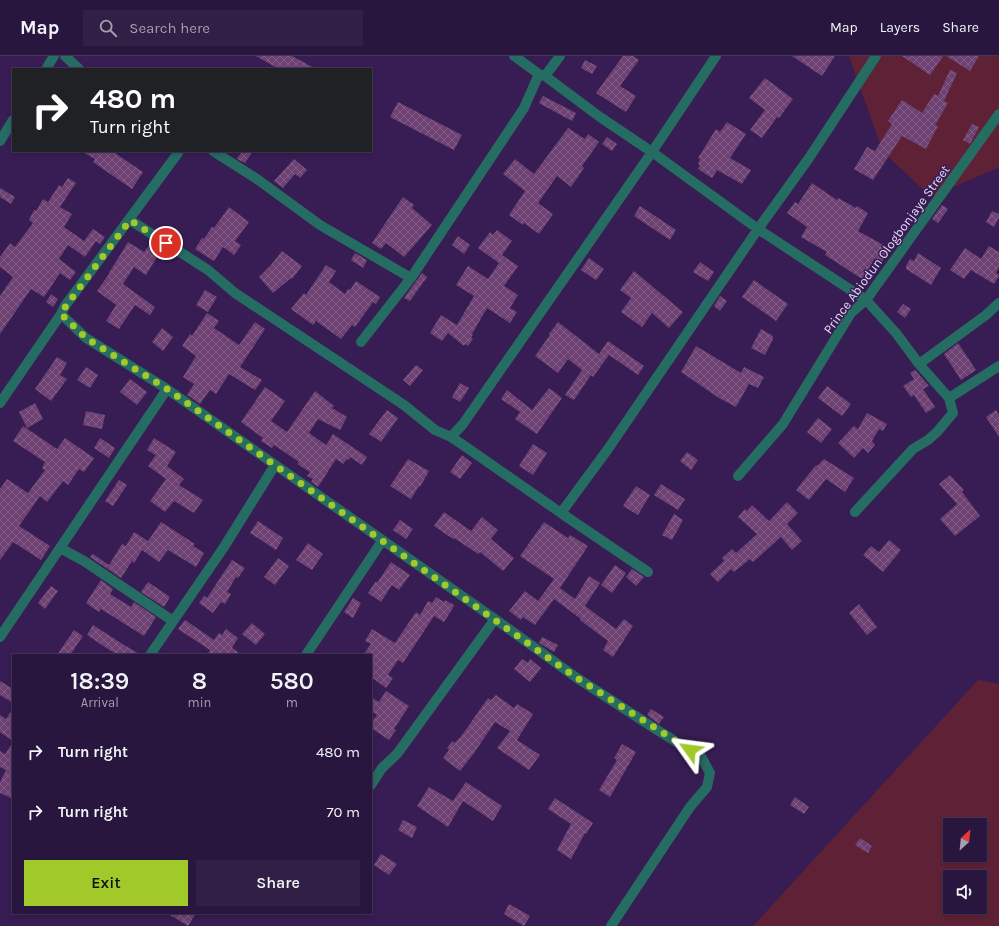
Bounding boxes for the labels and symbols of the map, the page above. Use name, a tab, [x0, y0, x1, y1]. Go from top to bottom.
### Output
street label: Prince Abiodun Ologbonjaye Street	[820, 162, 953, 336]
pin	[149, 226, 183, 260]
position arrow	[669, 729, 711, 771]
north arrow	[943, 818, 987, 862]

